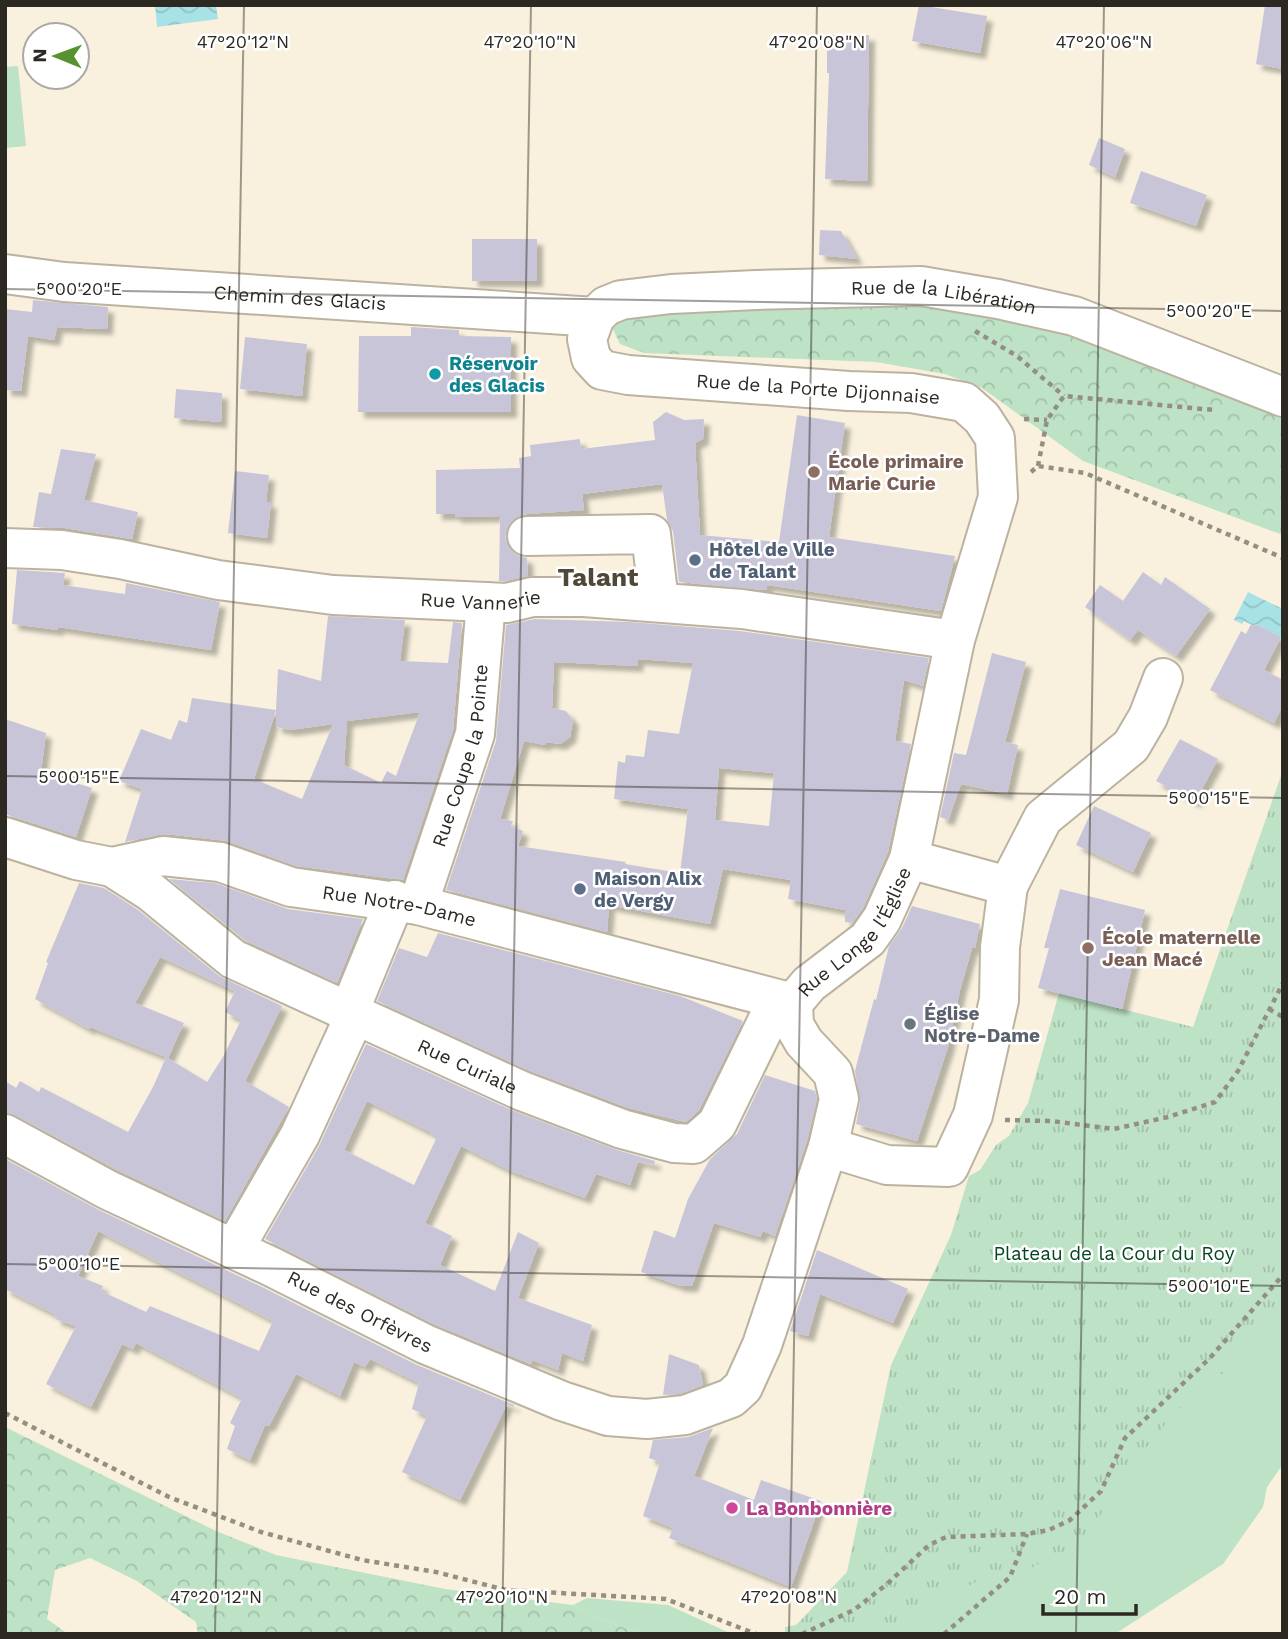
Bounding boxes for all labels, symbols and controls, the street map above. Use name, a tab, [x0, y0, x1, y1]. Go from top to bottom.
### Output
north arrow	[21, 21, 91, 91]
text: 47°20'12"N	[197, 31, 289, 52]
text: 47°20'10"N	[483, 31, 577, 52]
text: 47°20'08"N	[768, 31, 866, 52]
text: 47°20'06"N	[1056, 31, 1152, 52]
text: N	[28, 48, 51, 63]
street label: Rue de la Libération	[851, 274, 1038, 319]
text: 5°00'20"E	[36, 278, 122, 299]
street label: Chemin des Glacis	[213, 280, 387, 315]
text: 5°00'20"E	[1166, 300, 1252, 321]
place label: Réservoir des Glacis	[449, 352, 545, 397]
marker: Réservoir des Glacis	[427, 366, 443, 382]
street label: Rue de la Porte Dijonnaise	[695, 369, 941, 409]
place label: École primaire Marie Curie	[828, 450, 964, 495]
marker: École primaire Marie Curie	[806, 464, 822, 480]
place label: Hôtel de Ville de Talant	[709, 538, 835, 583]
marker: Hôtel de Ville de Talant	[687, 552, 703, 568]
district label: Talant	[558, 562, 639, 592]
street label: Rue Vannerie	[420, 586, 541, 614]
street label: Rue Coupe la Pointe	[427, 663, 492, 850]
text: 5°00'15"E	[38, 766, 120, 787]
text: 5°00'15"E	[1168, 787, 1250, 808]
street label: Rue Longe l'Église	[792, 863, 916, 1001]
place label: Maison Alix de Vergy	[594, 867, 703, 912]
street label: Rue Notre-Dame	[321, 880, 479, 931]
marker: Maison Alix de Vergy	[572, 881, 588, 897]
place label: École maternelle Jean Macé	[1102, 926, 1261, 971]
marker: École maternelle Jean Macé	[1080, 940, 1096, 956]
place label: Église Notre-Dame	[924, 1002, 1040, 1047]
marker: Église Notre-Dame	[902, 1016, 918, 1032]
street label: Rue Curiale	[414, 1033, 521, 1099]
park label: Plateau de la Cour du Roy	[994, 1242, 1235, 1265]
text: 5°00'10"E	[38, 1253, 120, 1274]
street label: Rue des Orfèvres	[284, 1265, 436, 1357]
text: 5°00'10"E	[1168, 1275, 1250, 1296]
place label: La Bonbonnière	[746, 1497, 892, 1520]
marker: La Bonbonnière	[724, 1500, 740, 1516]
scale bar	[1043, 1572, 1136, 1616]
text: 20 m	[1054, 1584, 1106, 1609]
text: 47°20'12"N	[170, 1586, 262, 1607]
text: 47°20'10"N	[455, 1586, 549, 1607]
text: 47°20'08"N	[740, 1586, 838, 1607]

